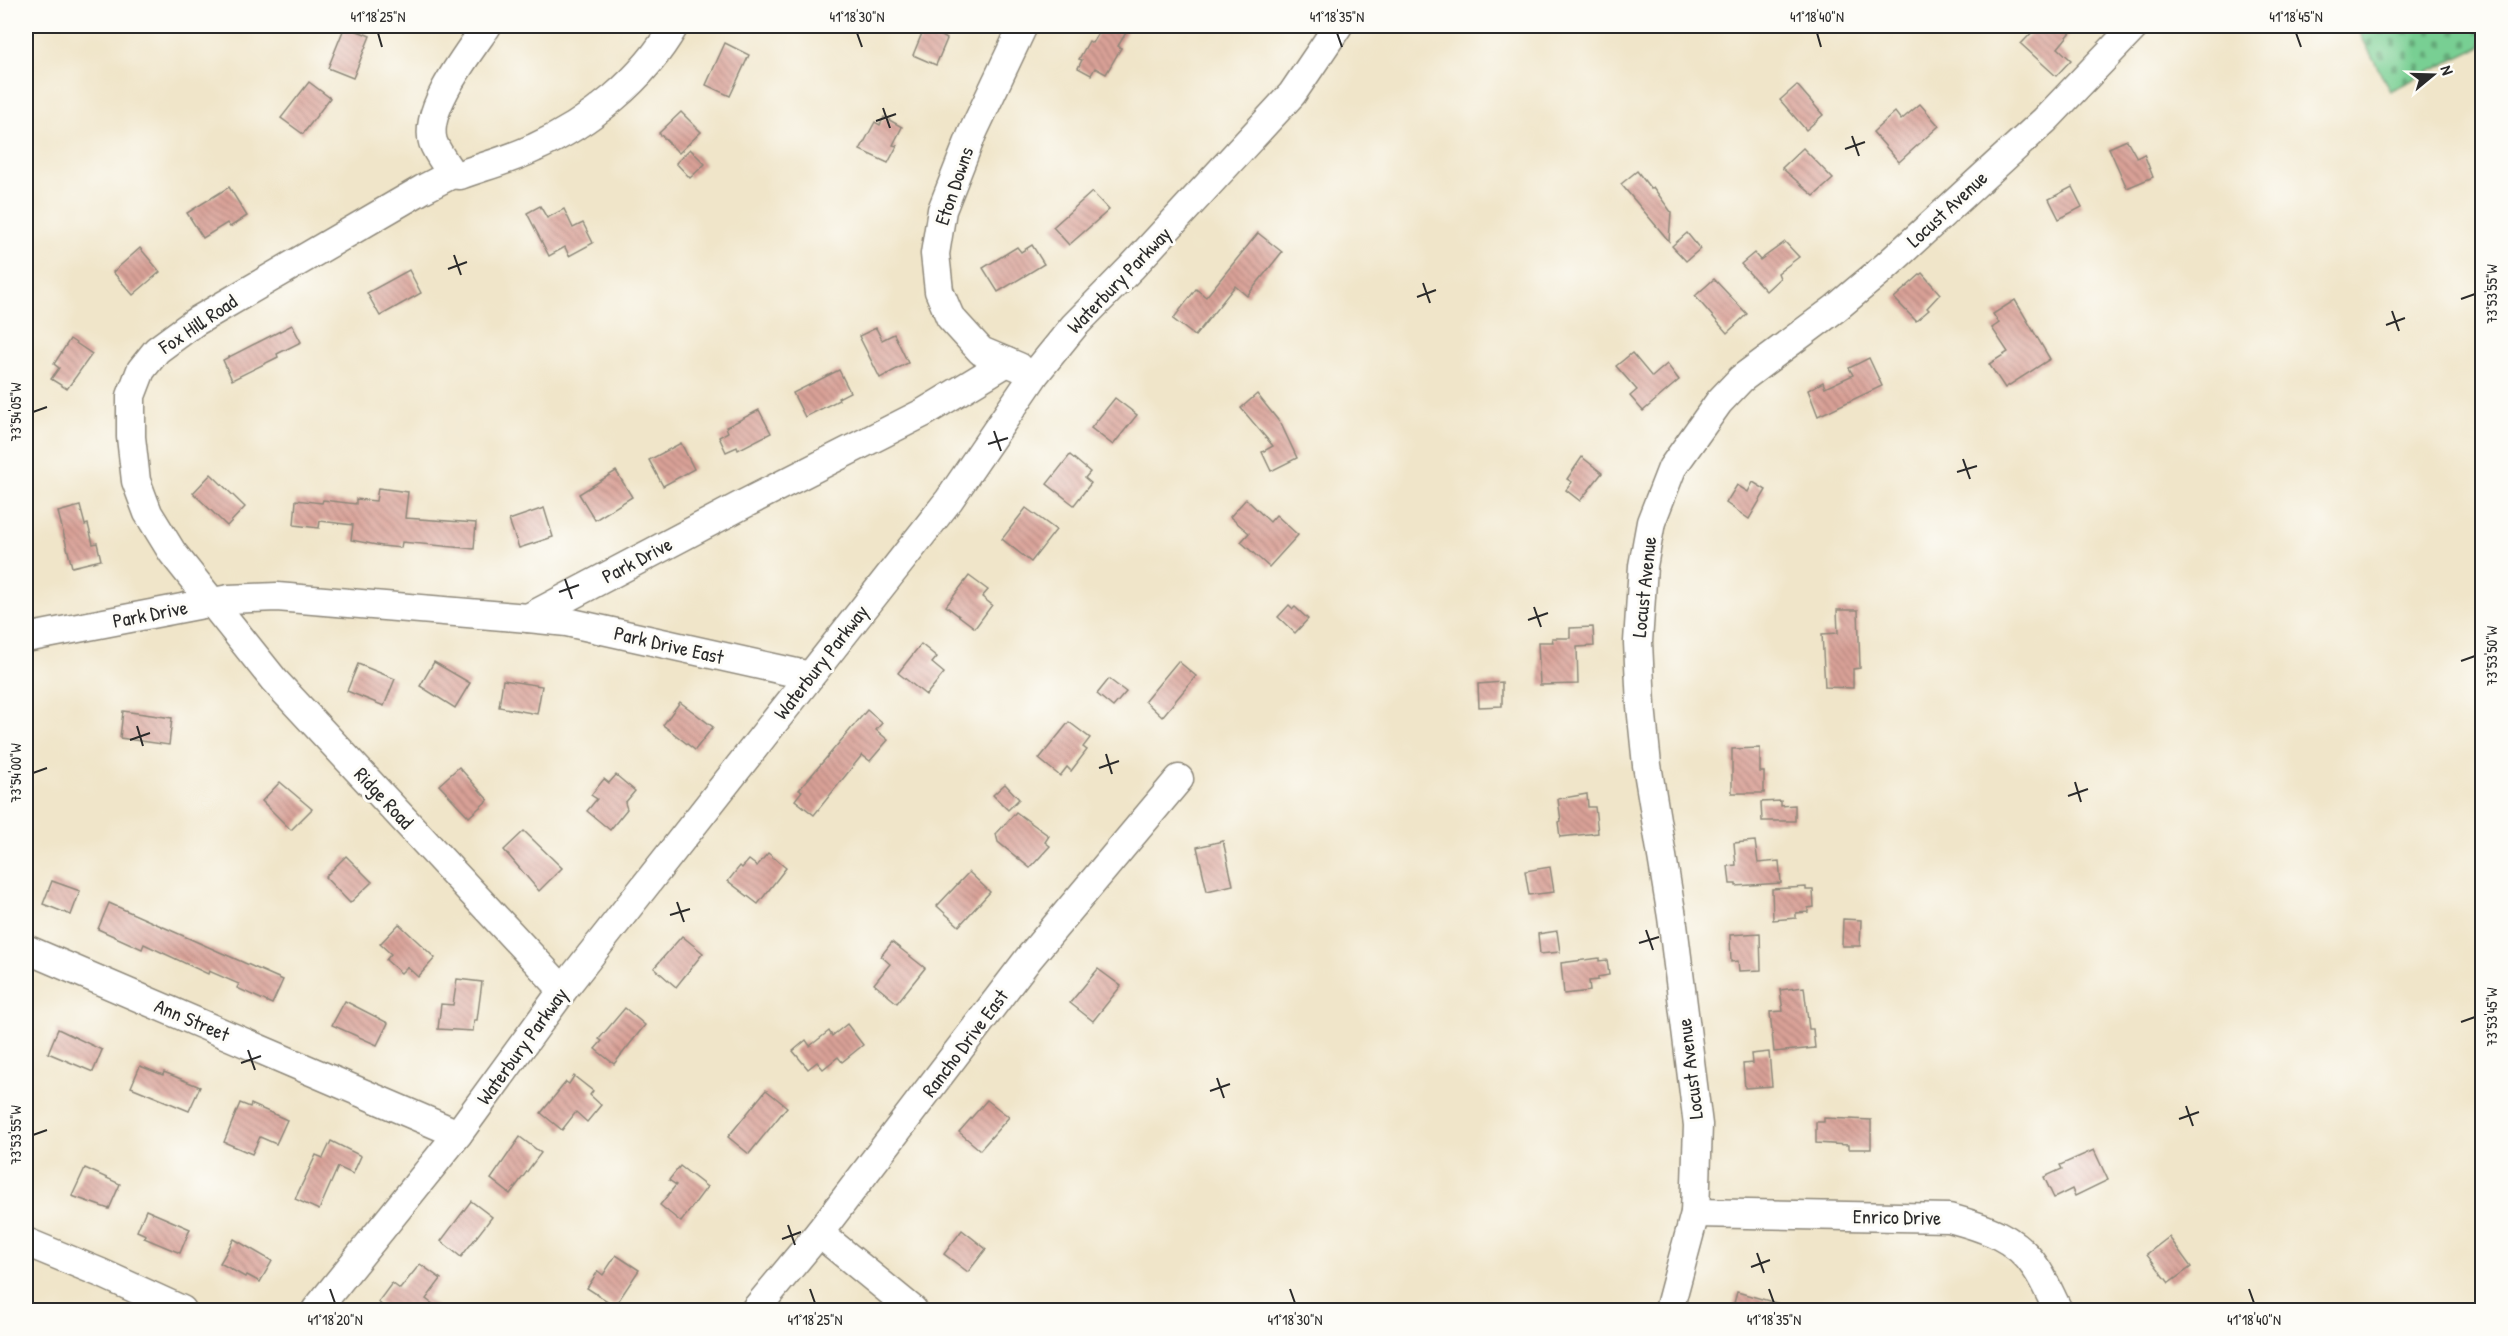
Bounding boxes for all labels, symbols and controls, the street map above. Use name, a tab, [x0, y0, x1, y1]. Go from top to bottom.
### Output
text: 41°18'25"N	[351, 6, 405, 27]
text: 41°18'30"N	[830, 6, 884, 27]
text: 41°18'35"N	[1310, 6, 1364, 27]
text: 41°18'40"N	[1790, 6, 1844, 27]
text: 41°18'45"N	[2269, 6, 2323, 27]
north arrow	[2403, 45, 2463, 105]
text: N	[2435, 63, 2459, 78]
street label: Eton Downs	[928, 143, 980, 229]
street label: Locust Avenue	[1900, 164, 1993, 253]
street label: Waterbury Parkway	[1061, 220, 1177, 339]
text: 73°53'55"W	[2481, 263, 2502, 324]
street label: Fox Hill Road	[152, 287, 242, 360]
text: 73°54'05"W	[5, 382, 26, 441]
street label: Park Drive	[597, 530, 677, 589]
street label: Locust Avenue	[1625, 535, 1662, 639]
street label: Park Drive	[110, 593, 190, 634]
street label: Waterbury Parkway	[767, 599, 874, 725]
street label: Park Drive East	[612, 619, 728, 670]
text: 73°53'50"W	[2481, 625, 2502, 686]
text: 73°54'00"W	[5, 743, 26, 803]
street label: Ridge Road	[349, 761, 420, 835]
street label: Waterbury Parkway	[470, 982, 573, 1110]
street label: Rancho Drive East	[915, 982, 1015, 1102]
text: 73°53'45"W	[2481, 987, 2502, 1046]
street label: Ann Street	[151, 992, 235, 1048]
street label: Locust Avenue	[1670, 1017, 1709, 1121]
text: 73°53'55"W	[5, 1104, 26, 1165]
street label: Enrico Drive	[1853, 1202, 1941, 1231]
text: 41°18'20"N	[307, 1309, 363, 1330]
text: 41°18'25"N	[788, 1309, 842, 1330]
text: 41°18'30"N	[1268, 1309, 1322, 1330]
text: 41°18'35"N	[1747, 1309, 1801, 1330]
text: 41°18'40"N	[2227, 1309, 2281, 1330]

